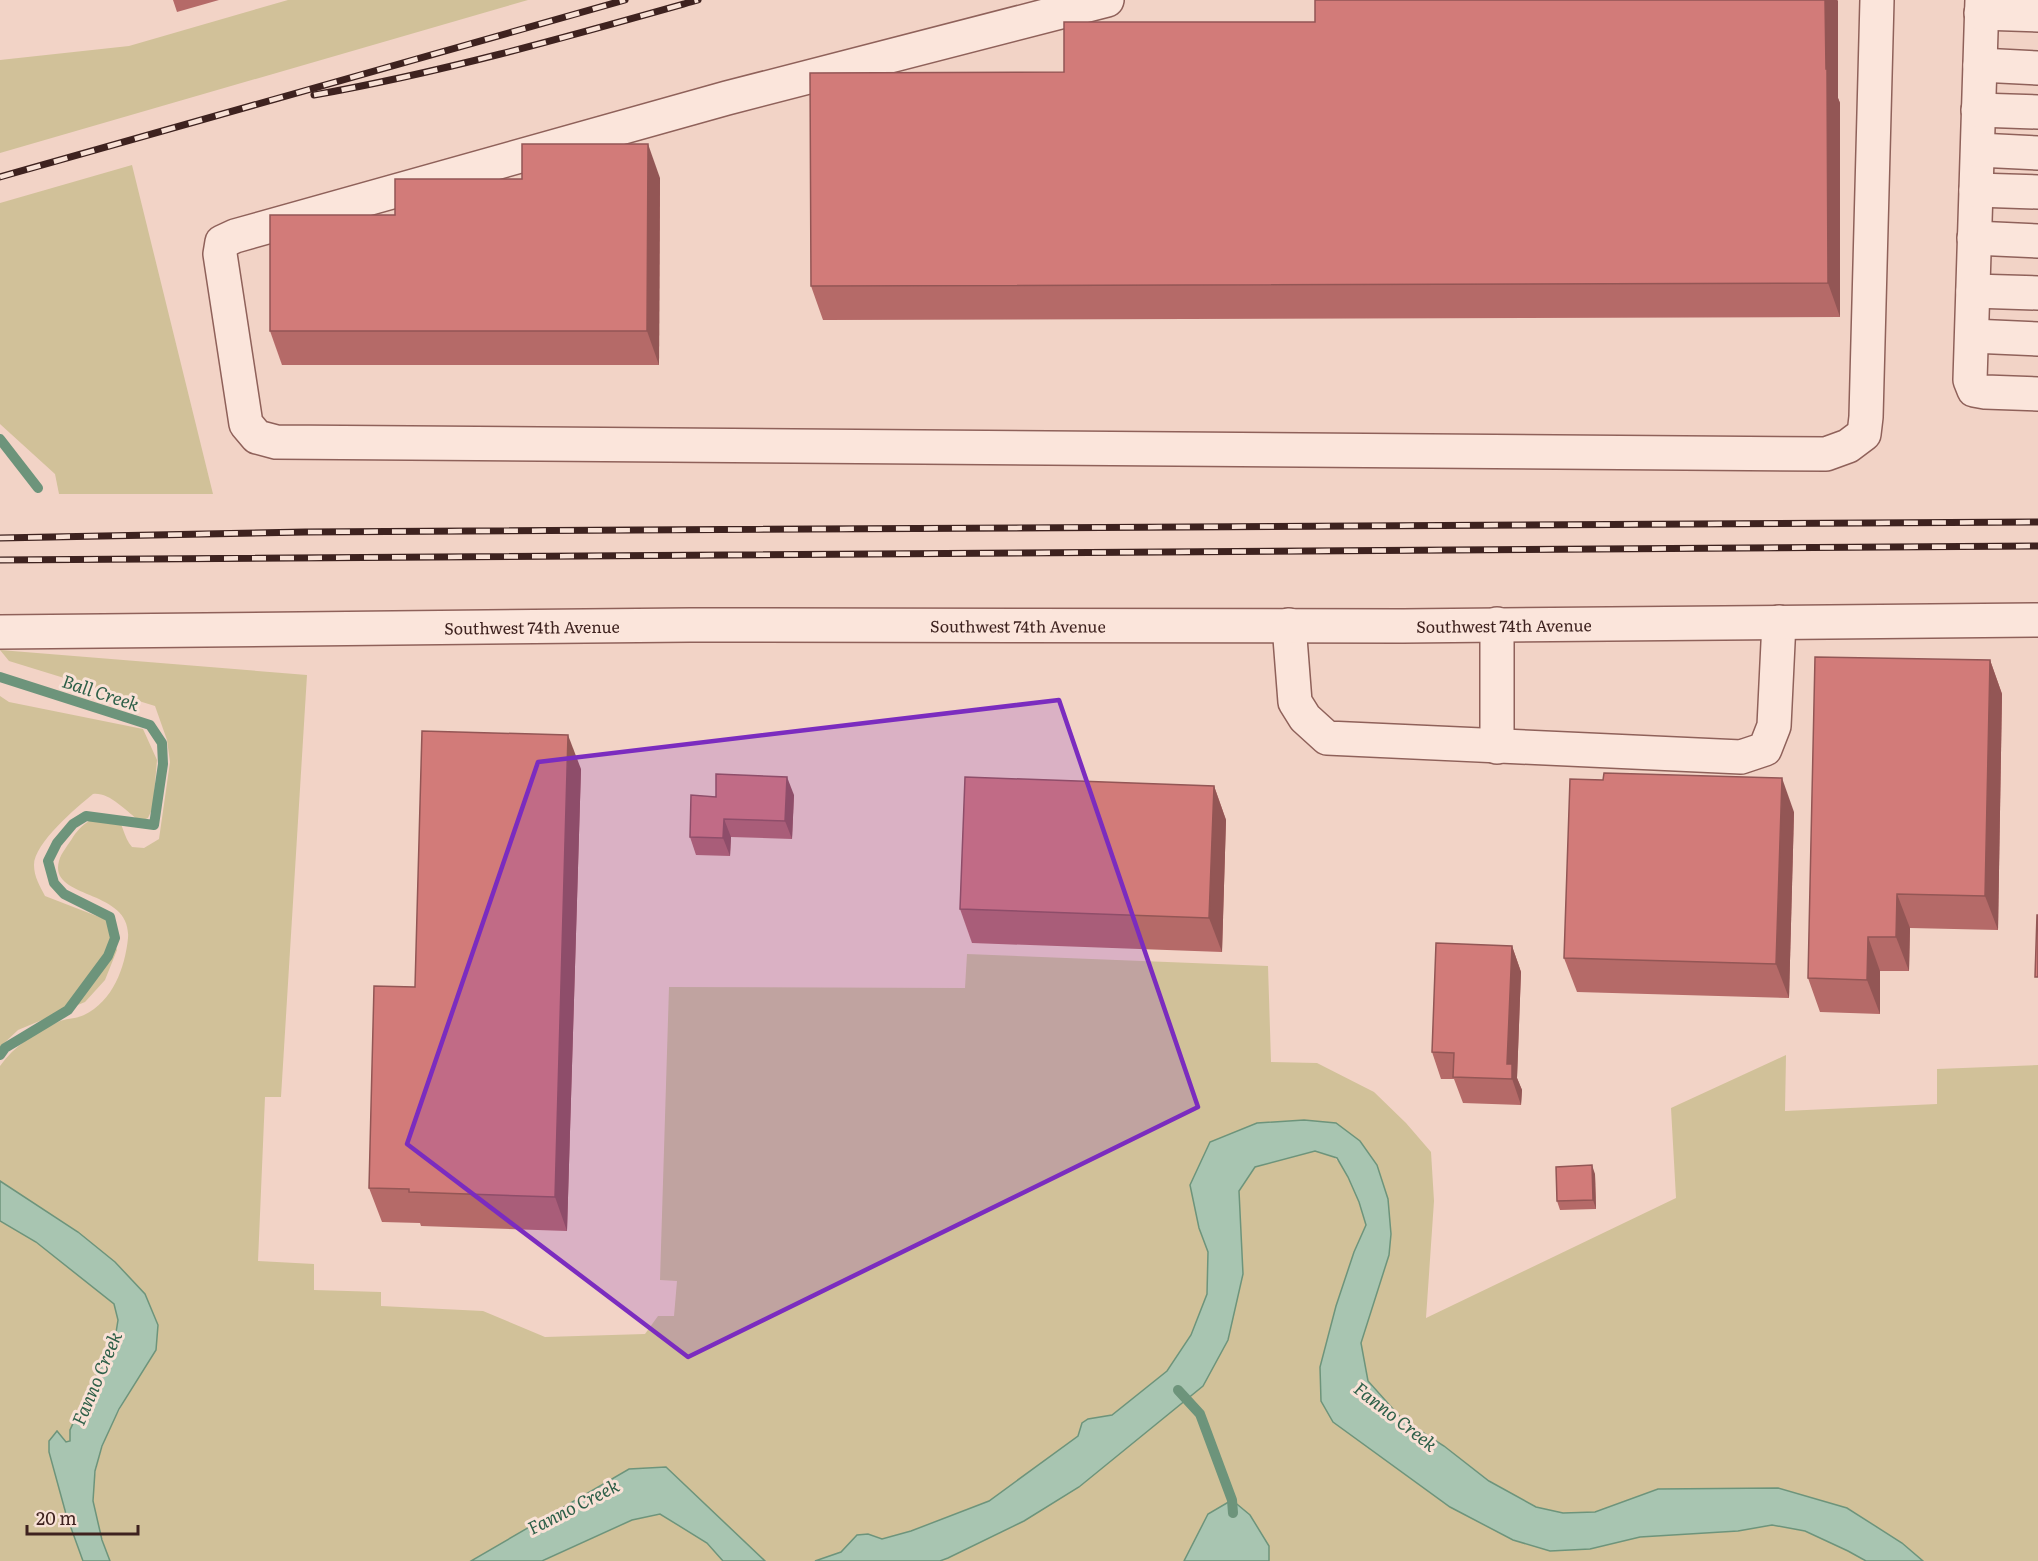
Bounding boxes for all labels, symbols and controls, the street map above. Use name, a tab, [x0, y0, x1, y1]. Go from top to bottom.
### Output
street label: Southwest 74th Avenue	[1416, 612, 1592, 638]
street label: Southwest 74th Avenue	[930, 613, 1106, 638]
street label: Southwest 74th Avenue	[444, 614, 620, 639]
water label: Ball Creek	[59, 667, 143, 717]
water label: Fanno Creek	[64, 1327, 128, 1429]
water label: Fanno Creek	[1348, 1375, 1444, 1457]
water label: Fanno Creek	[522, 1471, 624, 1541]
scale bar	[27, 1498, 138, 1536]
text: 20 m	[36, 1504, 77, 1531]

